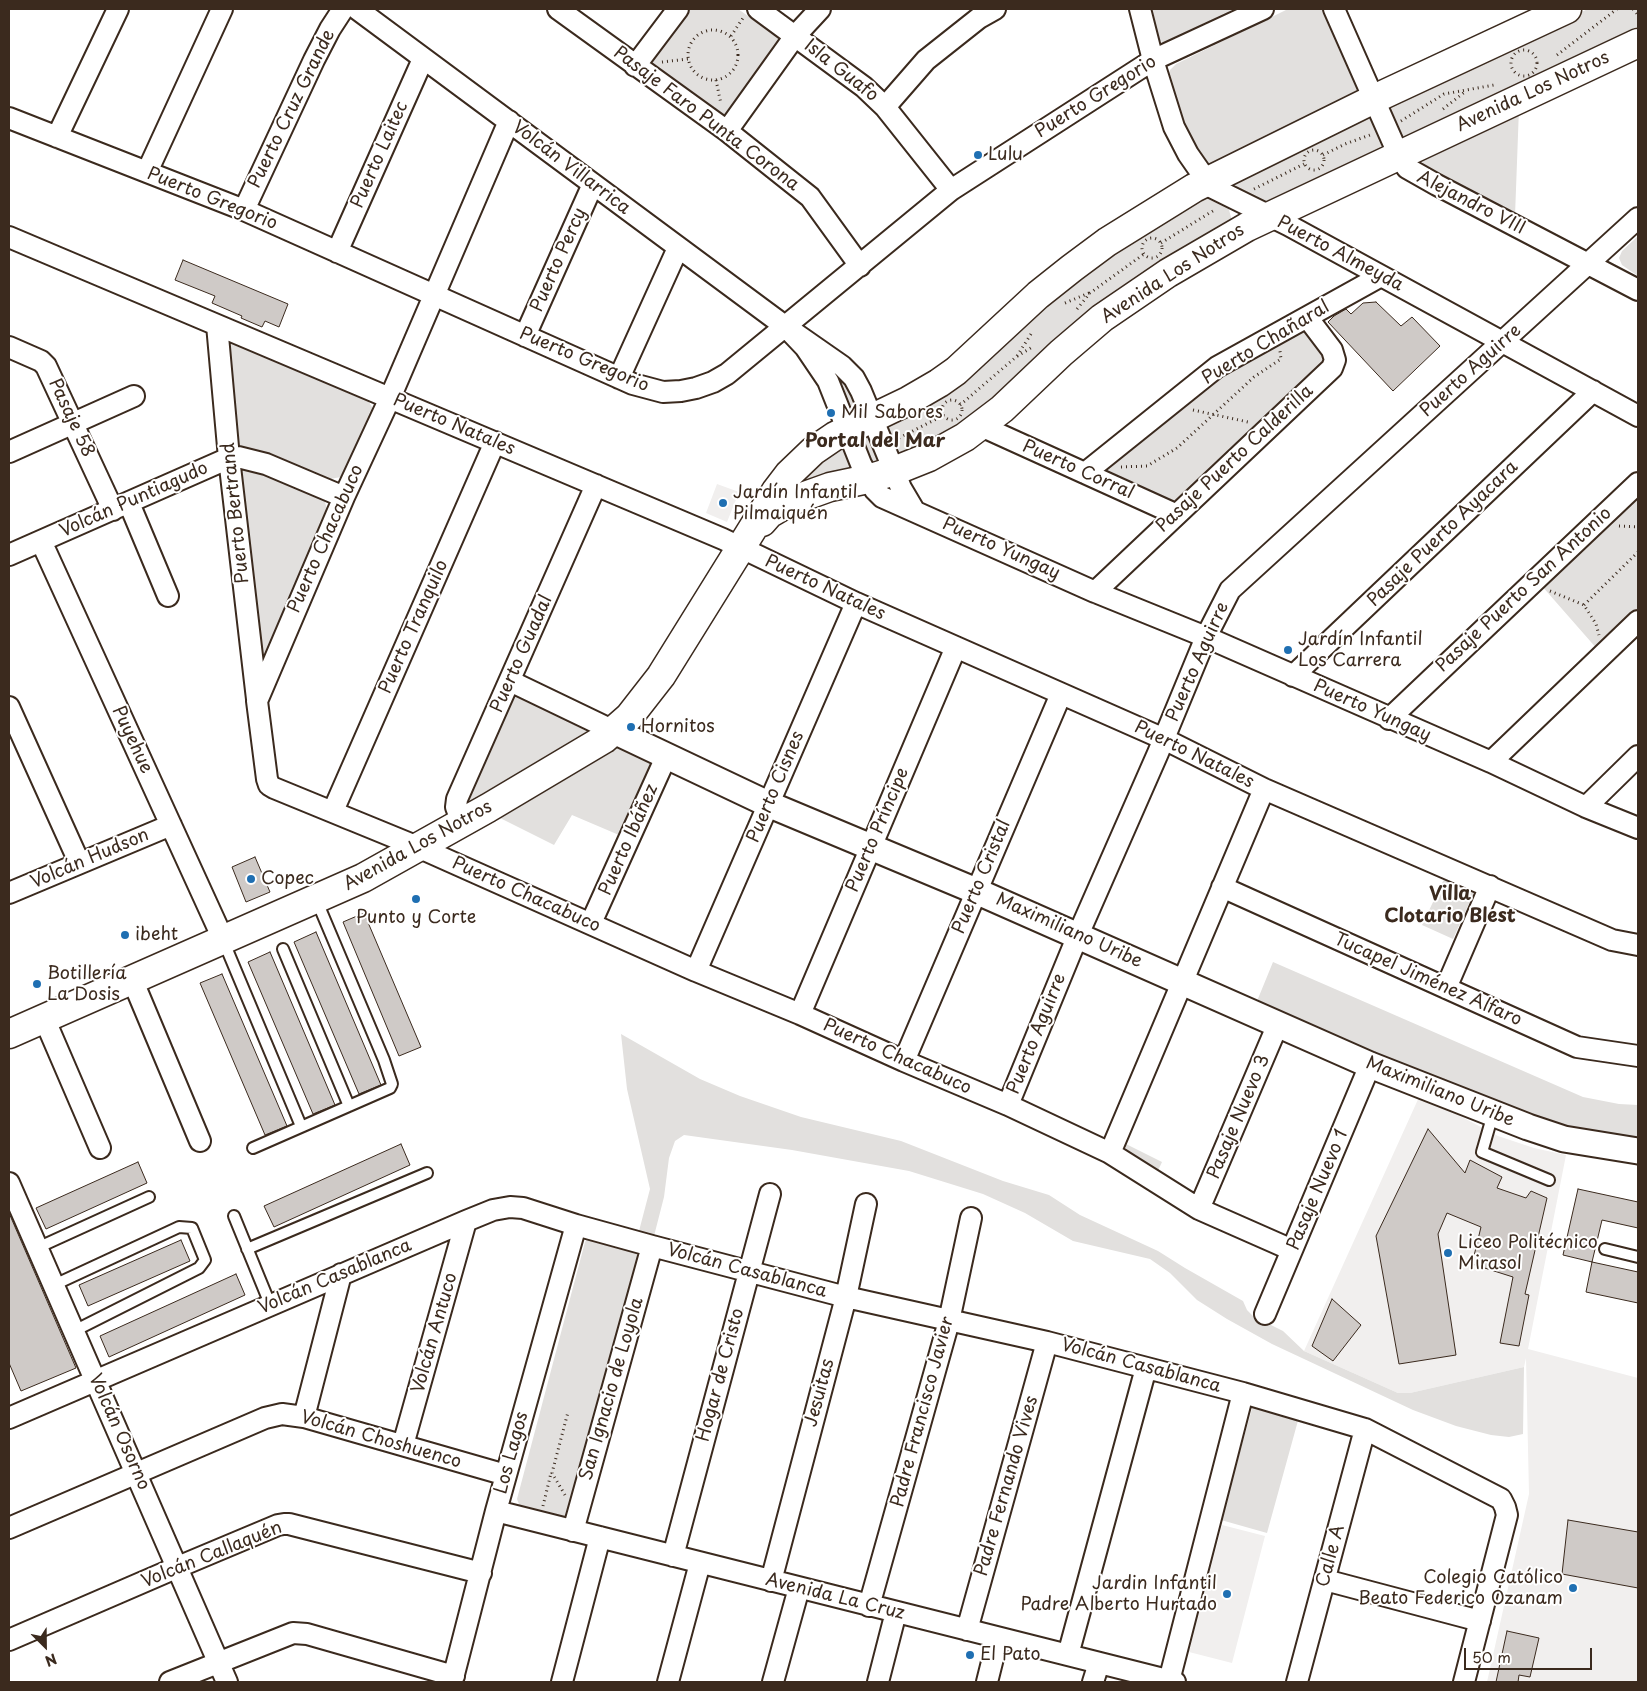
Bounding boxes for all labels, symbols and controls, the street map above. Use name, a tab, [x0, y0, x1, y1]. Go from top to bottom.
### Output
street label: Puerto Cruz Grande	[244, 26, 340, 192]
street label: Isla Guafo	[800, 35, 882, 107]
street label: Pasaje Faro Punta Corona	[609, 42, 803, 196]
street label: Avenida Los Notros	[1453, 47, 1613, 137]
street label: Puerto Gregorio	[1032, 51, 1160, 143]
street label: Puerto Laitec	[347, 98, 413, 212]
street label: Volcán Villarrica	[508, 117, 634, 219]
place label: Lulu	[988, 144, 1023, 166]
marker: Lulu	[972, 149, 984, 161]
street label: Puerto Gregorio	[144, 163, 280, 235]
street label: Alejandro VIII	[1413, 167, 1529, 239]
street label: Puerto Percy	[526, 205, 592, 315]
street label: Puerto Almeyda	[1273, 212, 1407, 296]
street label: Avenida Los Notros	[1097, 220, 1249, 328]
street label: Puerto Chañaral	[1198, 296, 1334, 390]
street label: Puerto Aguirre	[1416, 320, 1526, 422]
street label: Puerto Gregorio	[516, 323, 652, 397]
street label: Pasaje 58	[43, 375, 99, 461]
street label: Pasaje Puerto Calderilla	[1152, 381, 1318, 537]
street label: Puerto Natales	[390, 390, 518, 460]
place label: Mil Sabores	[841, 402, 943, 424]
marker: Mil Sabores	[825, 407, 837, 419]
district label: Portal del Mar	[805, 431, 945, 453]
street label: Puerto Corral	[1019, 436, 1137, 504]
street label: Puerto Bertrand	[218, 441, 254, 585]
street label: Pasaje Puerto Ayacara	[1363, 457, 1523, 611]
street label: Volcán Puntiagudo	[57, 458, 211, 542]
street label: Puerto Chacabuco	[284, 462, 368, 616]
place label: Jardín Infantil Pilmaiquén	[733, 482, 858, 524]
marker: Jardín Infantil Pilmaiquén	[717, 497, 729, 509]
street label: Pasaje Puerto San Antonio	[1432, 503, 1616, 677]
street label: Puerto Yungay	[939, 513, 1063, 585]
street label: Puerto Natales	[761, 551, 889, 625]
street label: Puerto Tranquilo	[375, 557, 453, 697]
street label: Puerto Guadal	[486, 592, 558, 716]
street label: Puerto Aguirre	[1162, 599, 1234, 725]
place label: Jardín Infantil Los Carrera	[1298, 629, 1423, 672]
marker: Jardín Infantil Los Carrera	[1282, 644, 1294, 656]
street label: Puerto Yungay	[1310, 675, 1434, 747]
street label: Puyehue	[107, 703, 157, 777]
place label: Hornitos	[641, 716, 714, 738]
street label: Puerto Natales	[1131, 717, 1257, 793]
marker: Hornitos	[625, 721, 637, 733]
street label: Puerto Cisnes	[743, 728, 809, 846]
street label: Puerto Príncipe	[842, 765, 914, 895]
street label: Puerto Ibáñez	[595, 781, 663, 899]
street label: Avenida Los Notros	[340, 796, 496, 896]
street label: Puerto Cristal	[948, 817, 1016, 937]
street label: Volcán Hudson	[28, 824, 152, 894]
street label: Puerto Chacabuco	[449, 853, 603, 937]
place label: Copec	[261, 868, 314, 890]
marker: Copec	[245, 873, 257, 885]
district label: Villa Clotario Blest	[1384, 884, 1516, 928]
street label: Maximiliano Uribe	[992, 889, 1146, 973]
marker: Punto y Corte	[410, 893, 422, 905]
place label: Punto y Corte	[356, 907, 476, 929]
place label: ibeht	[135, 924, 178, 946]
marker: ibeht	[119, 929, 131, 941]
street label: Tucapel Jiménez Alfaro	[1331, 929, 1525, 1031]
place label: Botillería La Dosis	[47, 963, 127, 1006]
street label: Puerto Aguirre	[1003, 970, 1071, 1098]
marker: Botillería La Dosis	[31, 978, 43, 990]
street label: Puerto Chacabuco	[820, 1015, 974, 1099]
street label: Pasaje Nuevo 3	[1203, 1052, 1275, 1182]
street label: Maximiliano Uribe	[1363, 1052, 1517, 1132]
street label: Pasaje Nuevo 1	[1283, 1127, 1353, 1253]
place label: Liceo Politécnico Mirasol	[1458, 1232, 1598, 1274]
street label: Volcán Casablanca	[255, 1235, 415, 1319]
street label: Volcán Casablanca	[665, 1239, 829, 1303]
marker: Liceo Politécnico Mirasol	[1442, 1247, 1454, 1259]
street label: Volcán Antuco	[408, 1270, 462, 1396]
street label: San Ignacio de Loyola	[576, 1295, 648, 1483]
street label: Hogar de Cristo	[693, 1306, 749, 1444]
street label: Padre Francisco Javier	[887, 1314, 959, 1510]
street label: Volcán Casablanca	[1059, 1334, 1223, 1398]
street label: Jesuitas	[801, 1357, 839, 1429]
street label: Volcán Osorno	[84, 1371, 154, 1493]
street label: Padre Fernando Vives	[971, 1393, 1043, 1579]
street label: Volcán Choshuenco	[298, 1407, 464, 1473]
street label: Los Lagos	[491, 1409, 533, 1497]
street label: Volcán Callaquén	[139, 1517, 285, 1593]
street label: Calle A	[1312, 1523, 1350, 1589]
place label: Colegio Católico Beato Federico Ozanam	[1358, 1567, 1563, 1610]
street label: Avenida La Cruz	[763, 1569, 907, 1625]
place label: Jardin Infantil Padre Alberto Hurtado	[1020, 1573, 1217, 1616]
marker: Colegio Católico Beato Federico Ozanam	[1567, 1582, 1579, 1594]
marker: Jardin Infantil Padre Alberto Hurtado	[1221, 1588, 1233, 1600]
north arrow	[20, 1621, 70, 1671]
scale bar	[1467, 1638, 1594, 1670]
place label: El Pato	[980, 1644, 1040, 1666]
text: 50 m	[1472, 1645, 1511, 1668]
text: N	[42, 1648, 60, 1672]
marker: El Pato	[964, 1649, 976, 1661]

